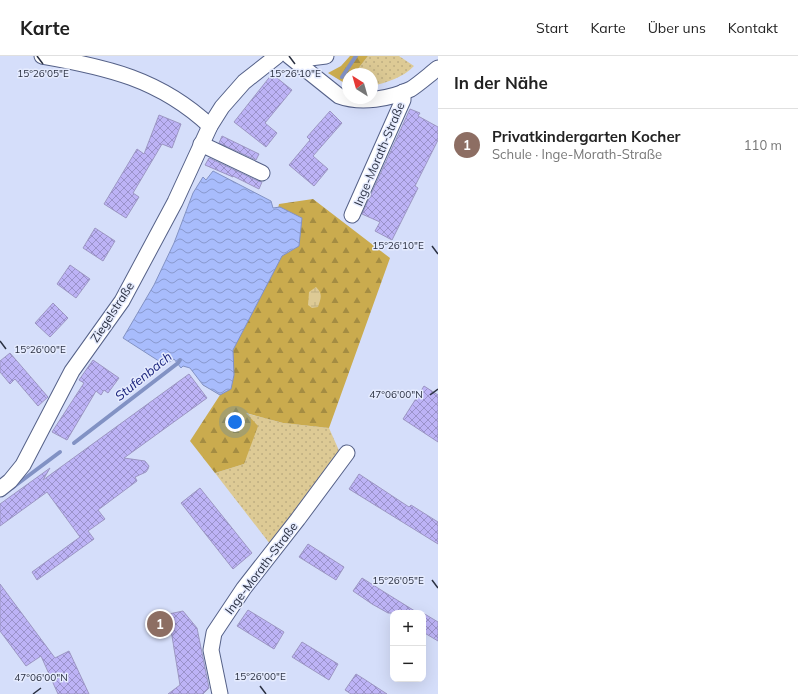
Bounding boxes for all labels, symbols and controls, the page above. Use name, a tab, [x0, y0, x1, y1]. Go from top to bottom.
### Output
text: Karte	[20, 16, 70, 40]
text: Start	[536, 19, 568, 37]
text: Karte	[590, 19, 626, 37]
text: Über uns	[648, 19, 706, 37]
text: Kontakt	[728, 19, 778, 37]
text: 15°26'05"E	[17, 67, 69, 80]
text: 15°26'10"E	[269, 67, 321, 80]
north arrow	[342, 68, 378, 104]
text: In der Nähe	[454, 72, 548, 93]
street label: Inge-Morath-Straße	[350, 100, 408, 208]
text: Privatkindergarten Kocher	[492, 127, 681, 146]
text: 1	[463, 137, 471, 153]
text: 110 m	[744, 137, 782, 153]
text: Schule · Inge-Morath-Straße	[492, 146, 662, 162]
text: 15°26'10"E	[372, 239, 424, 252]
street label: Ziegelstraße	[87, 279, 137, 345]
text: 15°26'00"E	[14, 343, 66, 356]
water label: Stufenbach	[111, 348, 175, 404]
text: 47°06'00"N	[369, 388, 423, 401]
your location	[225, 412, 245, 432]
street label: Inge-Morath-Straße	[222, 519, 300, 617]
text: 15°26'05"E	[372, 574, 424, 587]
pin: 1	[147, 609, 173, 639]
map controls	[390, 610, 426, 682]
button: +	[390, 610, 426, 646]
button: −	[390, 646, 426, 682]
text: 15°26'00"E	[234, 670, 286, 683]
text: 47°06'00"N	[14, 671, 68, 684]

